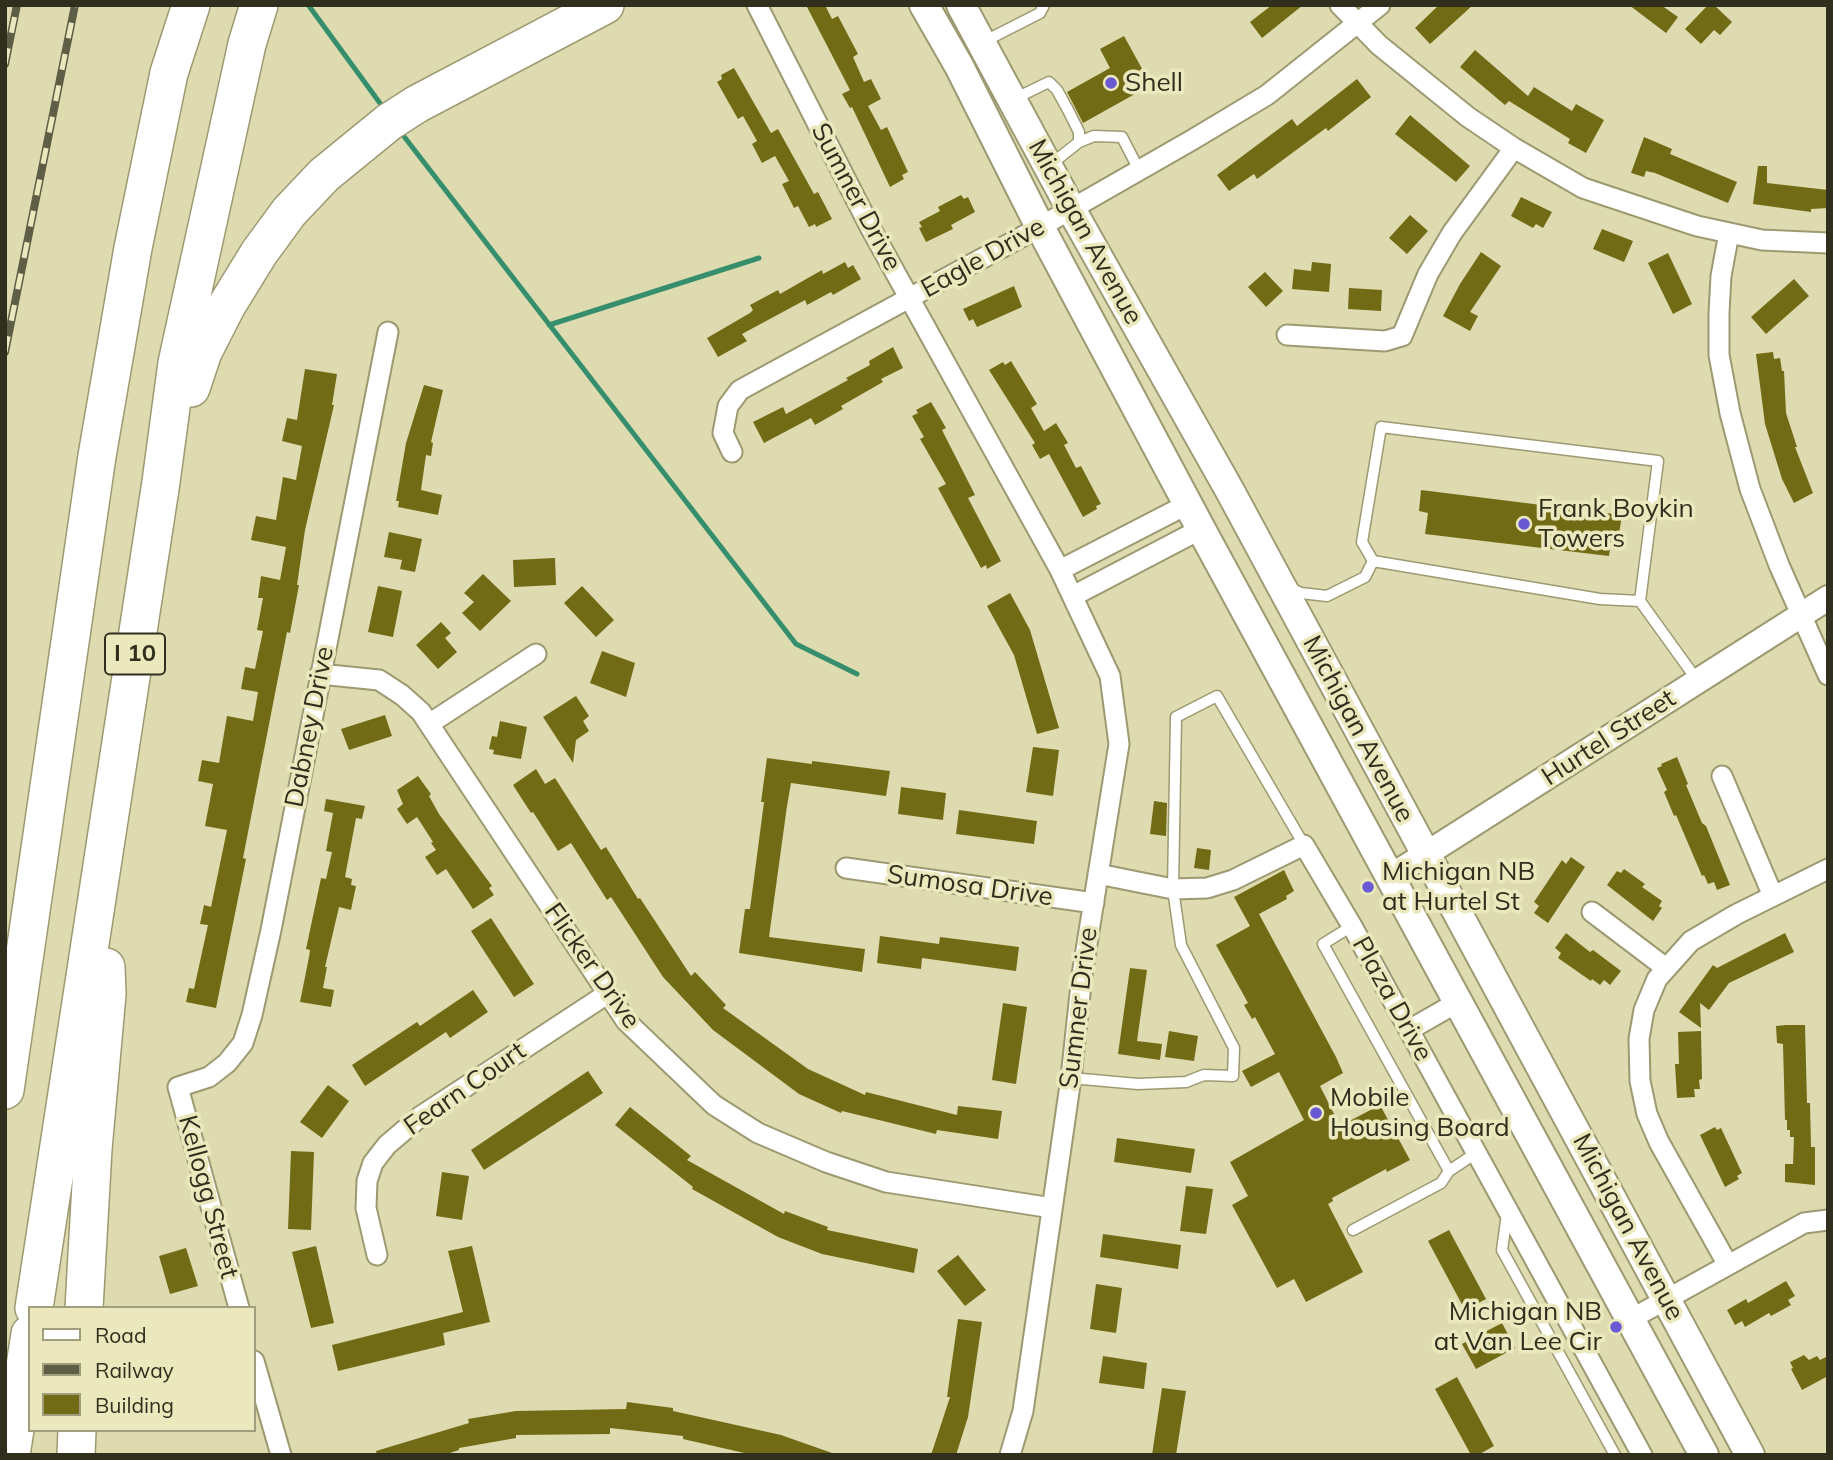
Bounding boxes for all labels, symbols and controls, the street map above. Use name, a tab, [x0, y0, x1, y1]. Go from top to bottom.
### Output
place label: Shell	[1125, 67, 1183, 99]
marker: Shell	[1103, 75, 1119, 91]
street label: Sumner Drive	[804, 118, 908, 276]
street label: Michigan Avenue	[1021, 134, 1149, 330]
street label: Eagle Drive	[916, 211, 1050, 305]
place label: Frank Boykin Towers	[1538, 493, 1694, 554]
marker: Frank Boykin Towers	[1516, 516, 1532, 532]
street label: Michigan Avenue	[1296, 630, 1420, 828]
road number: I 10	[105, 634, 165, 674]
street label: Dabney Drive	[279, 644, 341, 810]
street label: Hurtel Street	[1536, 683, 1682, 793]
place label: Michigan NB at Hurtel St	[1382, 856, 1535, 917]
street label: Sumosa Drive	[885, 859, 1055, 913]
marker: Michigan NB at Hurtel St	[1360, 879, 1376, 895]
street label: Flicker Drive	[537, 897, 647, 1035]
street label: Sumner Drive	[1054, 925, 1104, 1091]
street label: Plaza Drive	[1345, 931, 1439, 1067]
street label: Fearn Court	[398, 1036, 532, 1142]
place label: Mobile Housing Board	[1330, 1082, 1510, 1144]
marker: Mobile Housing Board	[1308, 1105, 1324, 1121]
street label: Kellogg Street	[171, 1112, 245, 1282]
street label: Michigan Avenue	[1566, 1128, 1690, 1326]
place label: Michigan NB at Van Lee Cir	[1434, 1296, 1602, 1358]
legend	[28, 1306, 256, 1432]
marker: Michigan NB at Van Lee Cir	[1608, 1319, 1624, 1335]
text: Road	[95, 1322, 146, 1348]
text: Railway	[95, 1357, 174, 1383]
text: Building	[95, 1392, 174, 1418]

